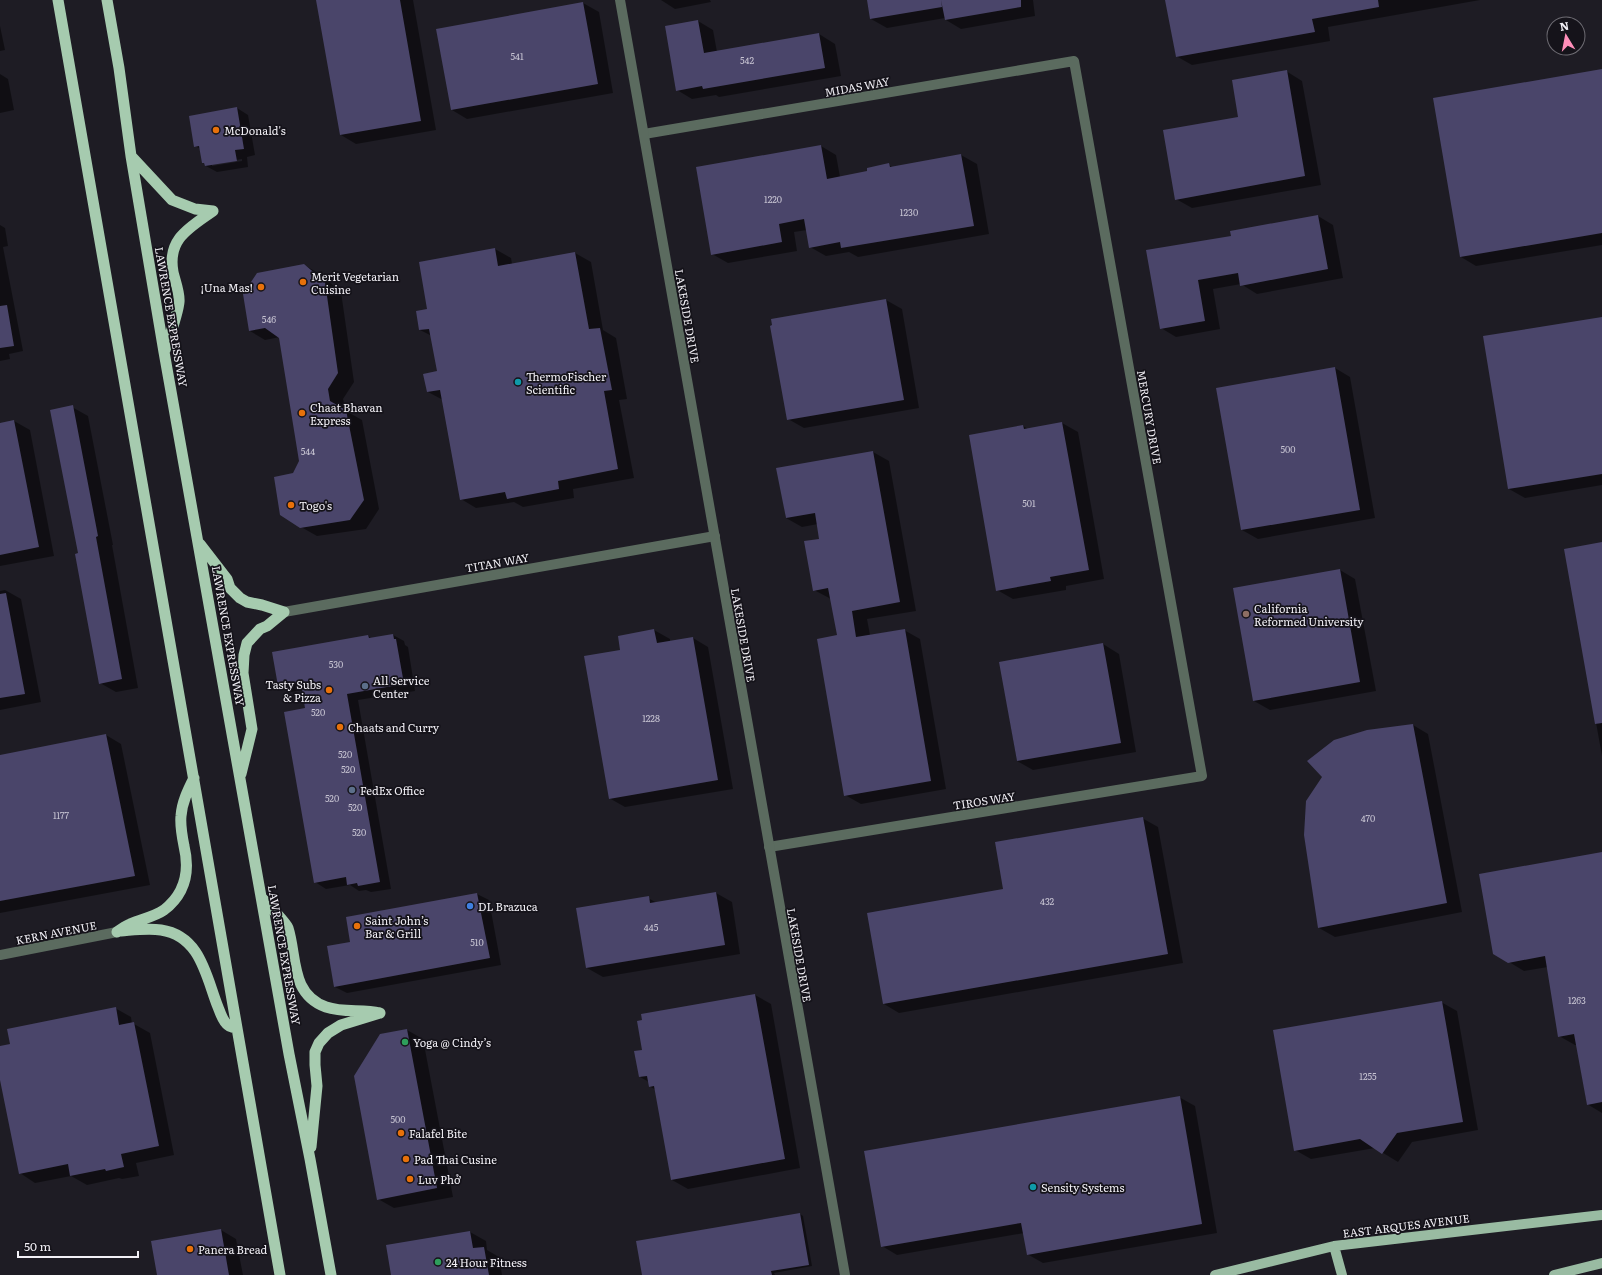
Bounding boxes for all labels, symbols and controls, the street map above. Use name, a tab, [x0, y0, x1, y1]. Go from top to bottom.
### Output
north arrow	[1546, 16, 1586, 56]
text: N	[1558, 16, 1570, 34]
house number: 541	[510, 49, 524, 63]
house number: 542	[740, 53, 754, 67]
street label: MIDAS WAY	[823, 72, 891, 100]
place label: McDonald's	[224, 122, 286, 138]
marker: McDonald's	[211, 125, 221, 135]
house number: 1220	[764, 192, 782, 206]
house number: 1230	[900, 205, 918, 219]
street label: LAWRENCE EXPRESSWAY	[152, 246, 192, 389]
place label: Merit Vegetarian Cuisine	[311, 268, 399, 297]
street label: LAKESIDE DRIVE	[672, 268, 704, 364]
marker: Merit Vegetarian Cuisine	[298, 277, 308, 287]
place label: ¡Una Mas!	[200, 279, 253, 295]
marker: ¡Una Mas!	[256, 282, 266, 292]
house number: 546	[262, 312, 276, 326]
place label: ThermoFischer Scientific	[526, 368, 607, 397]
street label: MERCURY DRIVE	[1134, 369, 1166, 465]
marker: ThermoFischer Scientific	[513, 377, 523, 387]
place label: Chaat Bhavan Express	[310, 399, 383, 428]
marker: Chaat Bhavan Express	[297, 408, 307, 418]
house number: 500	[1281, 442, 1295, 456]
house number: 544	[301, 444, 315, 458]
house number: 501	[1022, 496, 1036, 510]
place label: Togo's	[299, 497, 332, 513]
marker: Togo's	[286, 500, 296, 510]
street label: TITAN WAY	[464, 548, 530, 575]
street label: LAWRENCE EXPRESSWAY	[209, 565, 249, 708]
street label: LAKESIDE DRIVE	[728, 587, 760, 683]
place label: California Reformed University	[1254, 600, 1364, 629]
marker: California Reformed University	[1241, 609, 1251, 619]
house number: 530	[329, 657, 343, 671]
place label: All Service Center	[373, 672, 430, 701]
place label: Tasty Subs & Pizza	[265, 676, 321, 705]
marker: All Service Center	[360, 681, 370, 691]
marker: Tasty Subs & Pizza	[324, 685, 334, 695]
house number: 520	[311, 705, 325, 719]
house number: 1228	[642, 711, 660, 725]
place label: Chaats and Curry	[348, 719, 440, 735]
marker: Chaats and Curry	[335, 722, 345, 732]
house number: 520	[338, 747, 352, 761]
house number: 520	[341, 762, 355, 776]
place label: FedEx Office	[360, 782, 425, 798]
marker: FedEx Office	[347, 785, 357, 795]
street label: TIROS WAY	[952, 787, 1016, 813]
house number: 520	[325, 791, 339, 805]
house number: 520	[348, 800, 362, 814]
house number: 1177	[53, 808, 70, 822]
house number: 470	[1361, 811, 1375, 825]
house number: 520	[352, 825, 366, 839]
street label: LAWRENCE EXPRESSWAY	[265, 884, 305, 1027]
house number: 432	[1040, 894, 1054, 908]
place label: DL Brazuca	[478, 898, 538, 914]
marker: DL Brazuca	[465, 901, 475, 911]
street label: LAKESIDE DRIVE	[784, 907, 816, 1003]
place label: Saint John’s Bar & Grill	[365, 912, 428, 941]
street label: KERN AVENUE	[14, 916, 98, 948]
house number: 445	[644, 920, 659, 934]
marker: Saint John’s Bar & Grill	[352, 921, 362, 931]
house number: 510	[470, 935, 484, 949]
house number: 1263	[1568, 993, 1586, 1007]
place label: Yoga @ Cindy’s	[413, 1034, 491, 1050]
marker: Yoga @ Cindy’s	[400, 1037, 410, 1047]
house number: 1255	[1359, 1069, 1377, 1083]
house number: 500	[391, 1112, 405, 1126]
place label: Falafel Bite	[409, 1125, 467, 1141]
marker: Falafel Bite	[396, 1128, 406, 1138]
place label: Pad Thai Cusine	[414, 1151, 497, 1167]
marker: Pad Thai Cusine	[401, 1154, 411, 1164]
place label: Luv Phở	[418, 1171, 461, 1187]
marker: Luv Phở	[405, 1174, 415, 1184]
place label: Sensity Systems	[1041, 1179, 1124, 1195]
marker: Sensity Systems	[1028, 1182, 1038, 1192]
street label: EAST ARQUES AVENUE	[1342, 1209, 1470, 1241]
scale bar	[18, 1233, 138, 1259]
text: 50 m	[24, 1237, 51, 1255]
place label: Panera Bread	[198, 1241, 268, 1257]
marker: Panera Bread	[185, 1244, 195, 1254]
place label: 24 Hour Fitness	[446, 1254, 527, 1270]
marker: 24 Hour Fitness	[433, 1257, 443, 1267]

